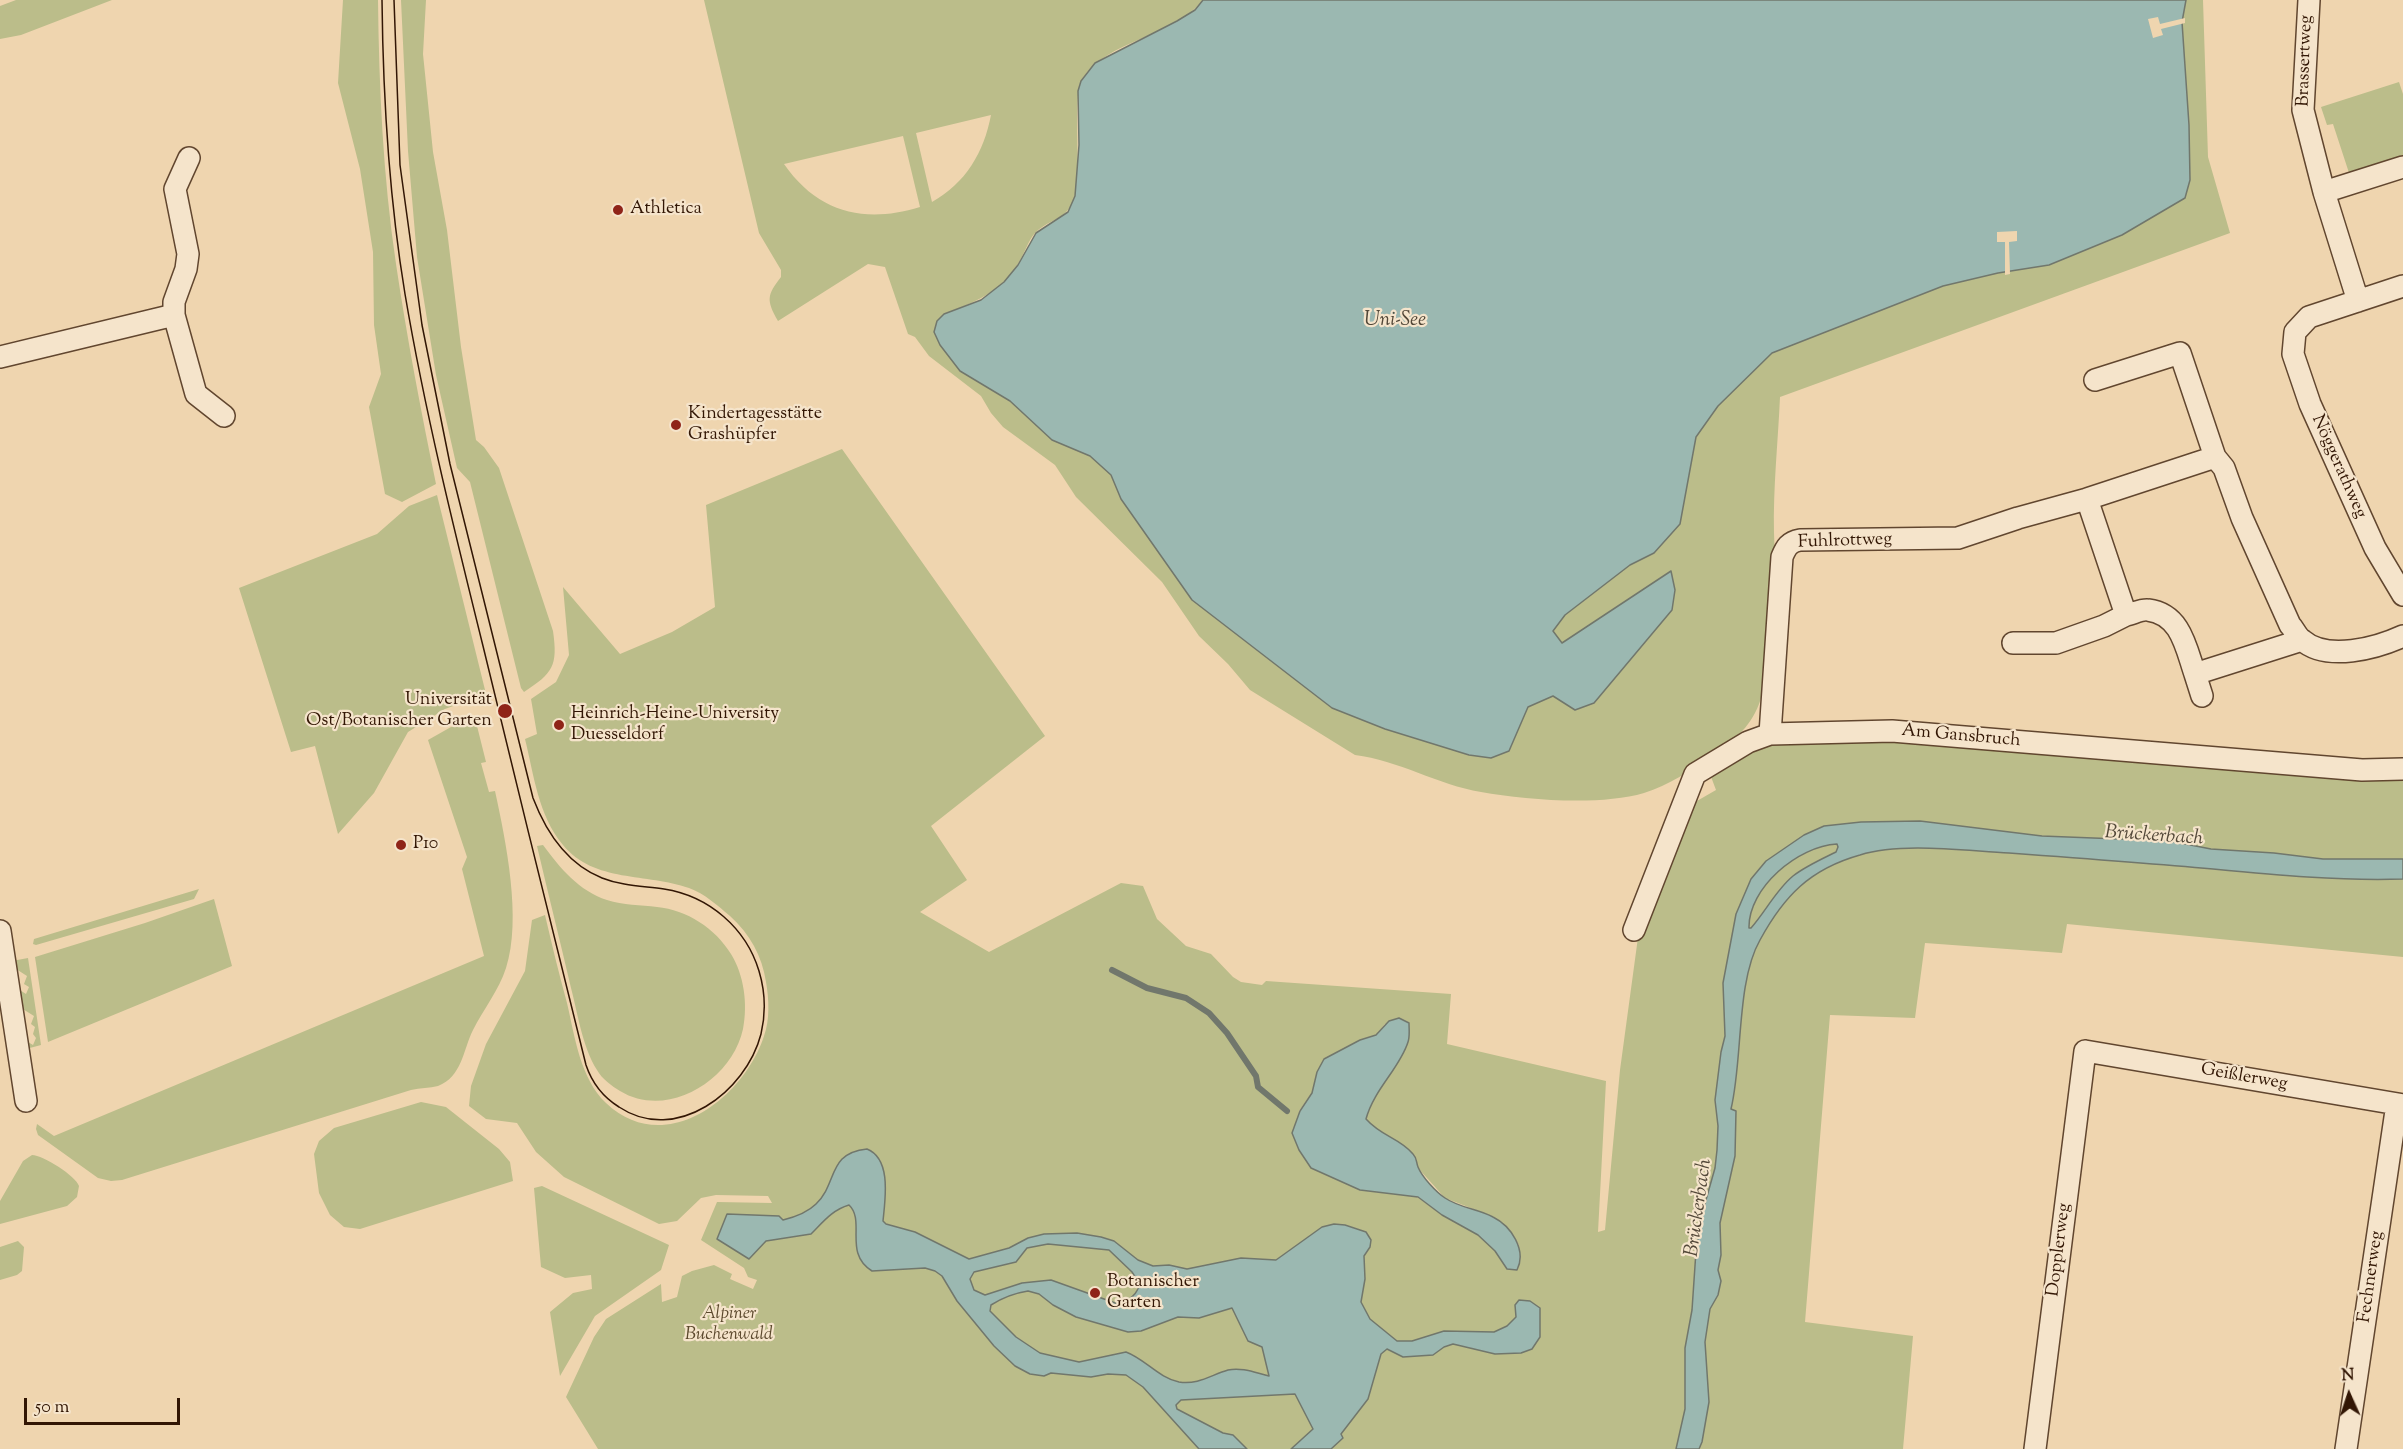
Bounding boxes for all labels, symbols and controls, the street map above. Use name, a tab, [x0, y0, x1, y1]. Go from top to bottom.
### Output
street label: Brassertweg	[2294, 15, 2318, 107]
place label: Athletica	[630, 199, 702, 221]
marker: Athletica	[611, 203, 625, 217]
water label: Uni-See	[1364, 310, 1426, 334]
place label: Kindertagesstätte Grashüpfer	[688, 404, 822, 446]
street label: Nöggerathweg	[2306, 412, 2370, 522]
marker: Kindertagesstätte Grashüpfer	[669, 418, 683, 432]
street label: Fuhlrottweg	[1797, 530, 1893, 554]
place label: Universität Ost/Botanischer Garten	[306, 690, 492, 732]
marker: Universität Ost/Botanischer Garten	[496, 702, 514, 720]
place label: Heinrich-Heine-University Duesseldorf	[571, 704, 779, 746]
marker: Heinrich-Heine-University Duesseldorf	[552, 718, 566, 732]
street label: Am Gansbruch	[1901, 721, 2021, 753]
water label: Brückerbach	[2104, 822, 2204, 852]
place label: P10	[413, 834, 438, 856]
marker: P10	[394, 838, 408, 852]
street label: Geißlerweg	[2199, 1060, 2289, 1096]
water label: Brückerbach	[1681, 1157, 1719, 1259]
street label: Dopplerweg	[2044, 1202, 2076, 1298]
street label: Fechnerweg	[2355, 1230, 2389, 1324]
place label: Botanischer Garten	[1107, 1272, 1199, 1314]
marker: Botanischer Garten	[1088, 1286, 1102, 1300]
park label: Alpiner Buchenwald	[685, 1304, 773, 1346]
north arrow	[2319, 1365, 2379, 1425]
text: N	[2341, 1365, 2355, 1388]
scale bar	[27, 1386, 183, 1424]
text: 50 m	[35, 1395, 69, 1421]

